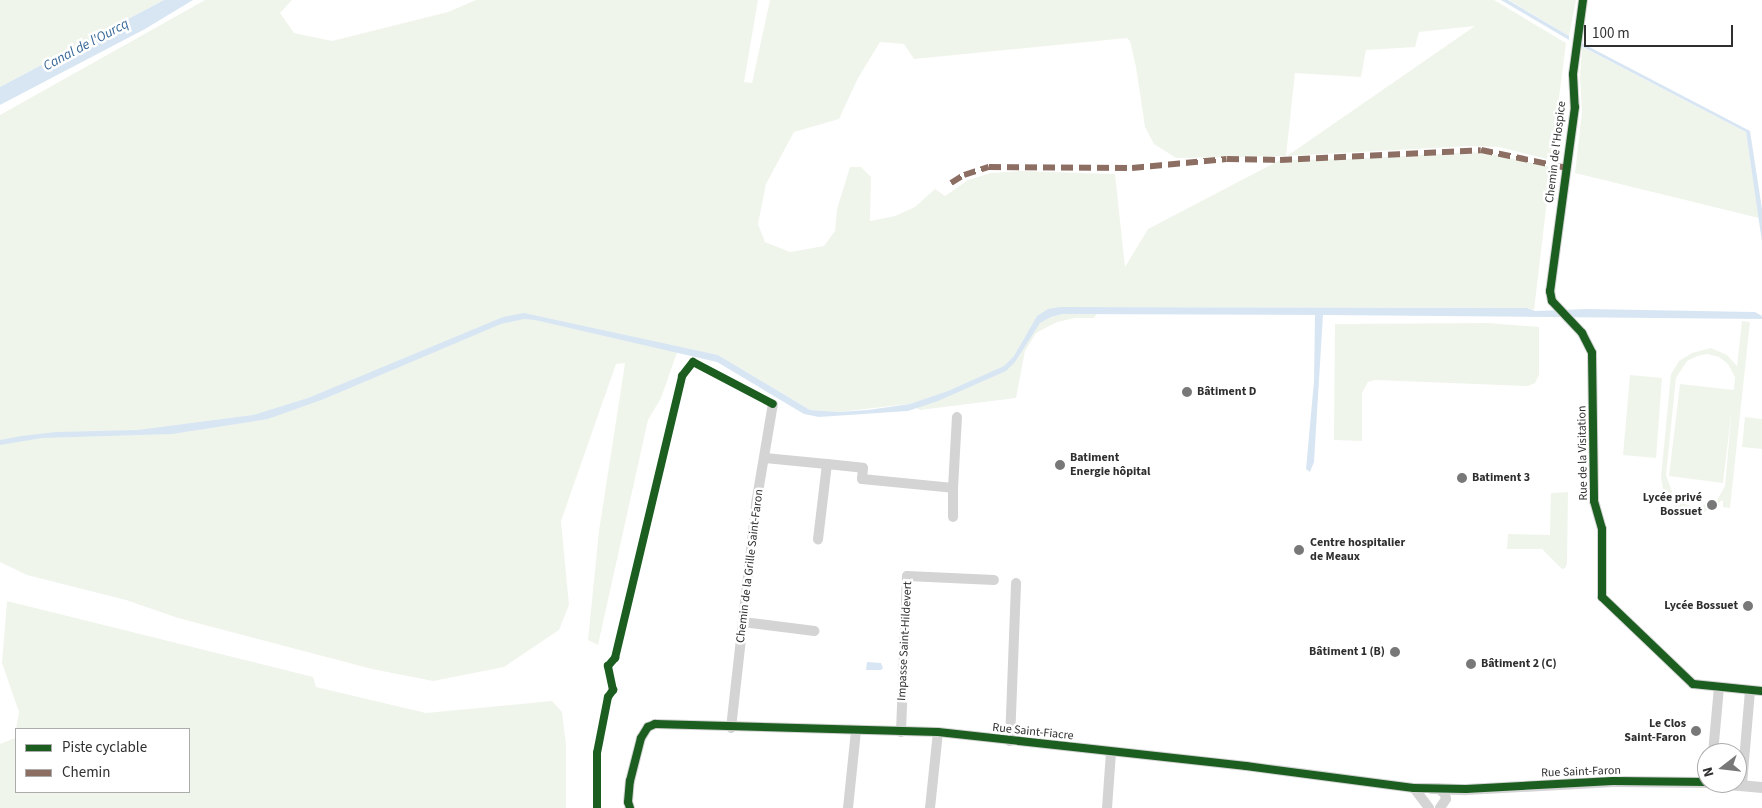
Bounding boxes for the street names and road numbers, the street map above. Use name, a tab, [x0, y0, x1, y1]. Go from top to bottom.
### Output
street label: Chemin de l'Hospice	[1543, 100, 1569, 204]
street label: Rue de la Visitation	[1575, 405, 1591, 501]
street label: Chemin de la Grille Saint-Faron	[733, 488, 767, 644]
street label: Impasse Saint-Hildevert	[895, 581, 915, 701]
street label: Rue Saint-Fiacre	[992, 721, 1074, 743]
street label: Rue Saint-Faron	[1541, 763, 1621, 781]

